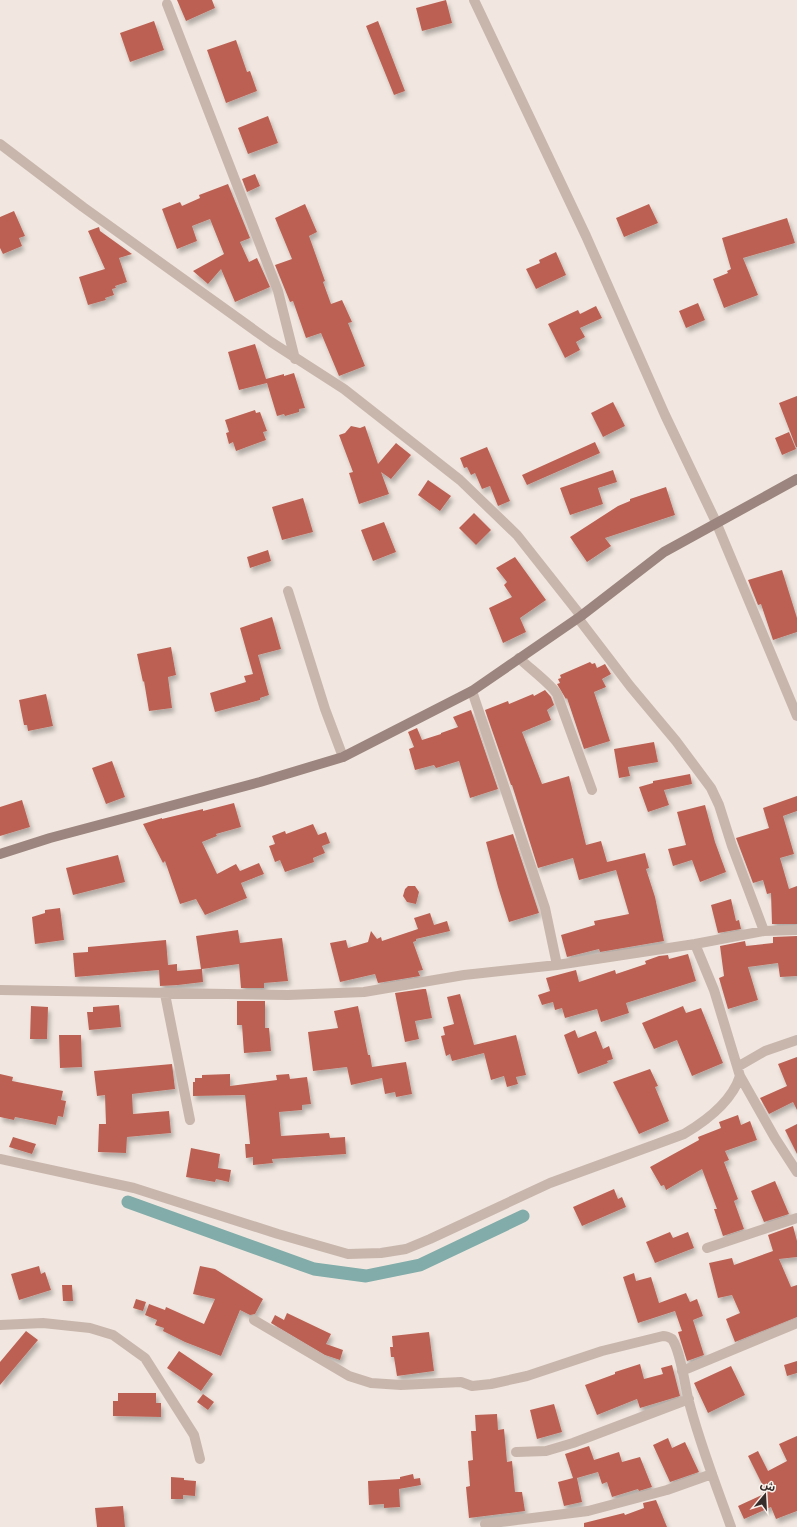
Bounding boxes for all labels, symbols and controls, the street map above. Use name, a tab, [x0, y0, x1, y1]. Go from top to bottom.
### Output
north arrow	[745, 1475, 785, 1515]
text: ش	[758, 1476, 778, 1495]

